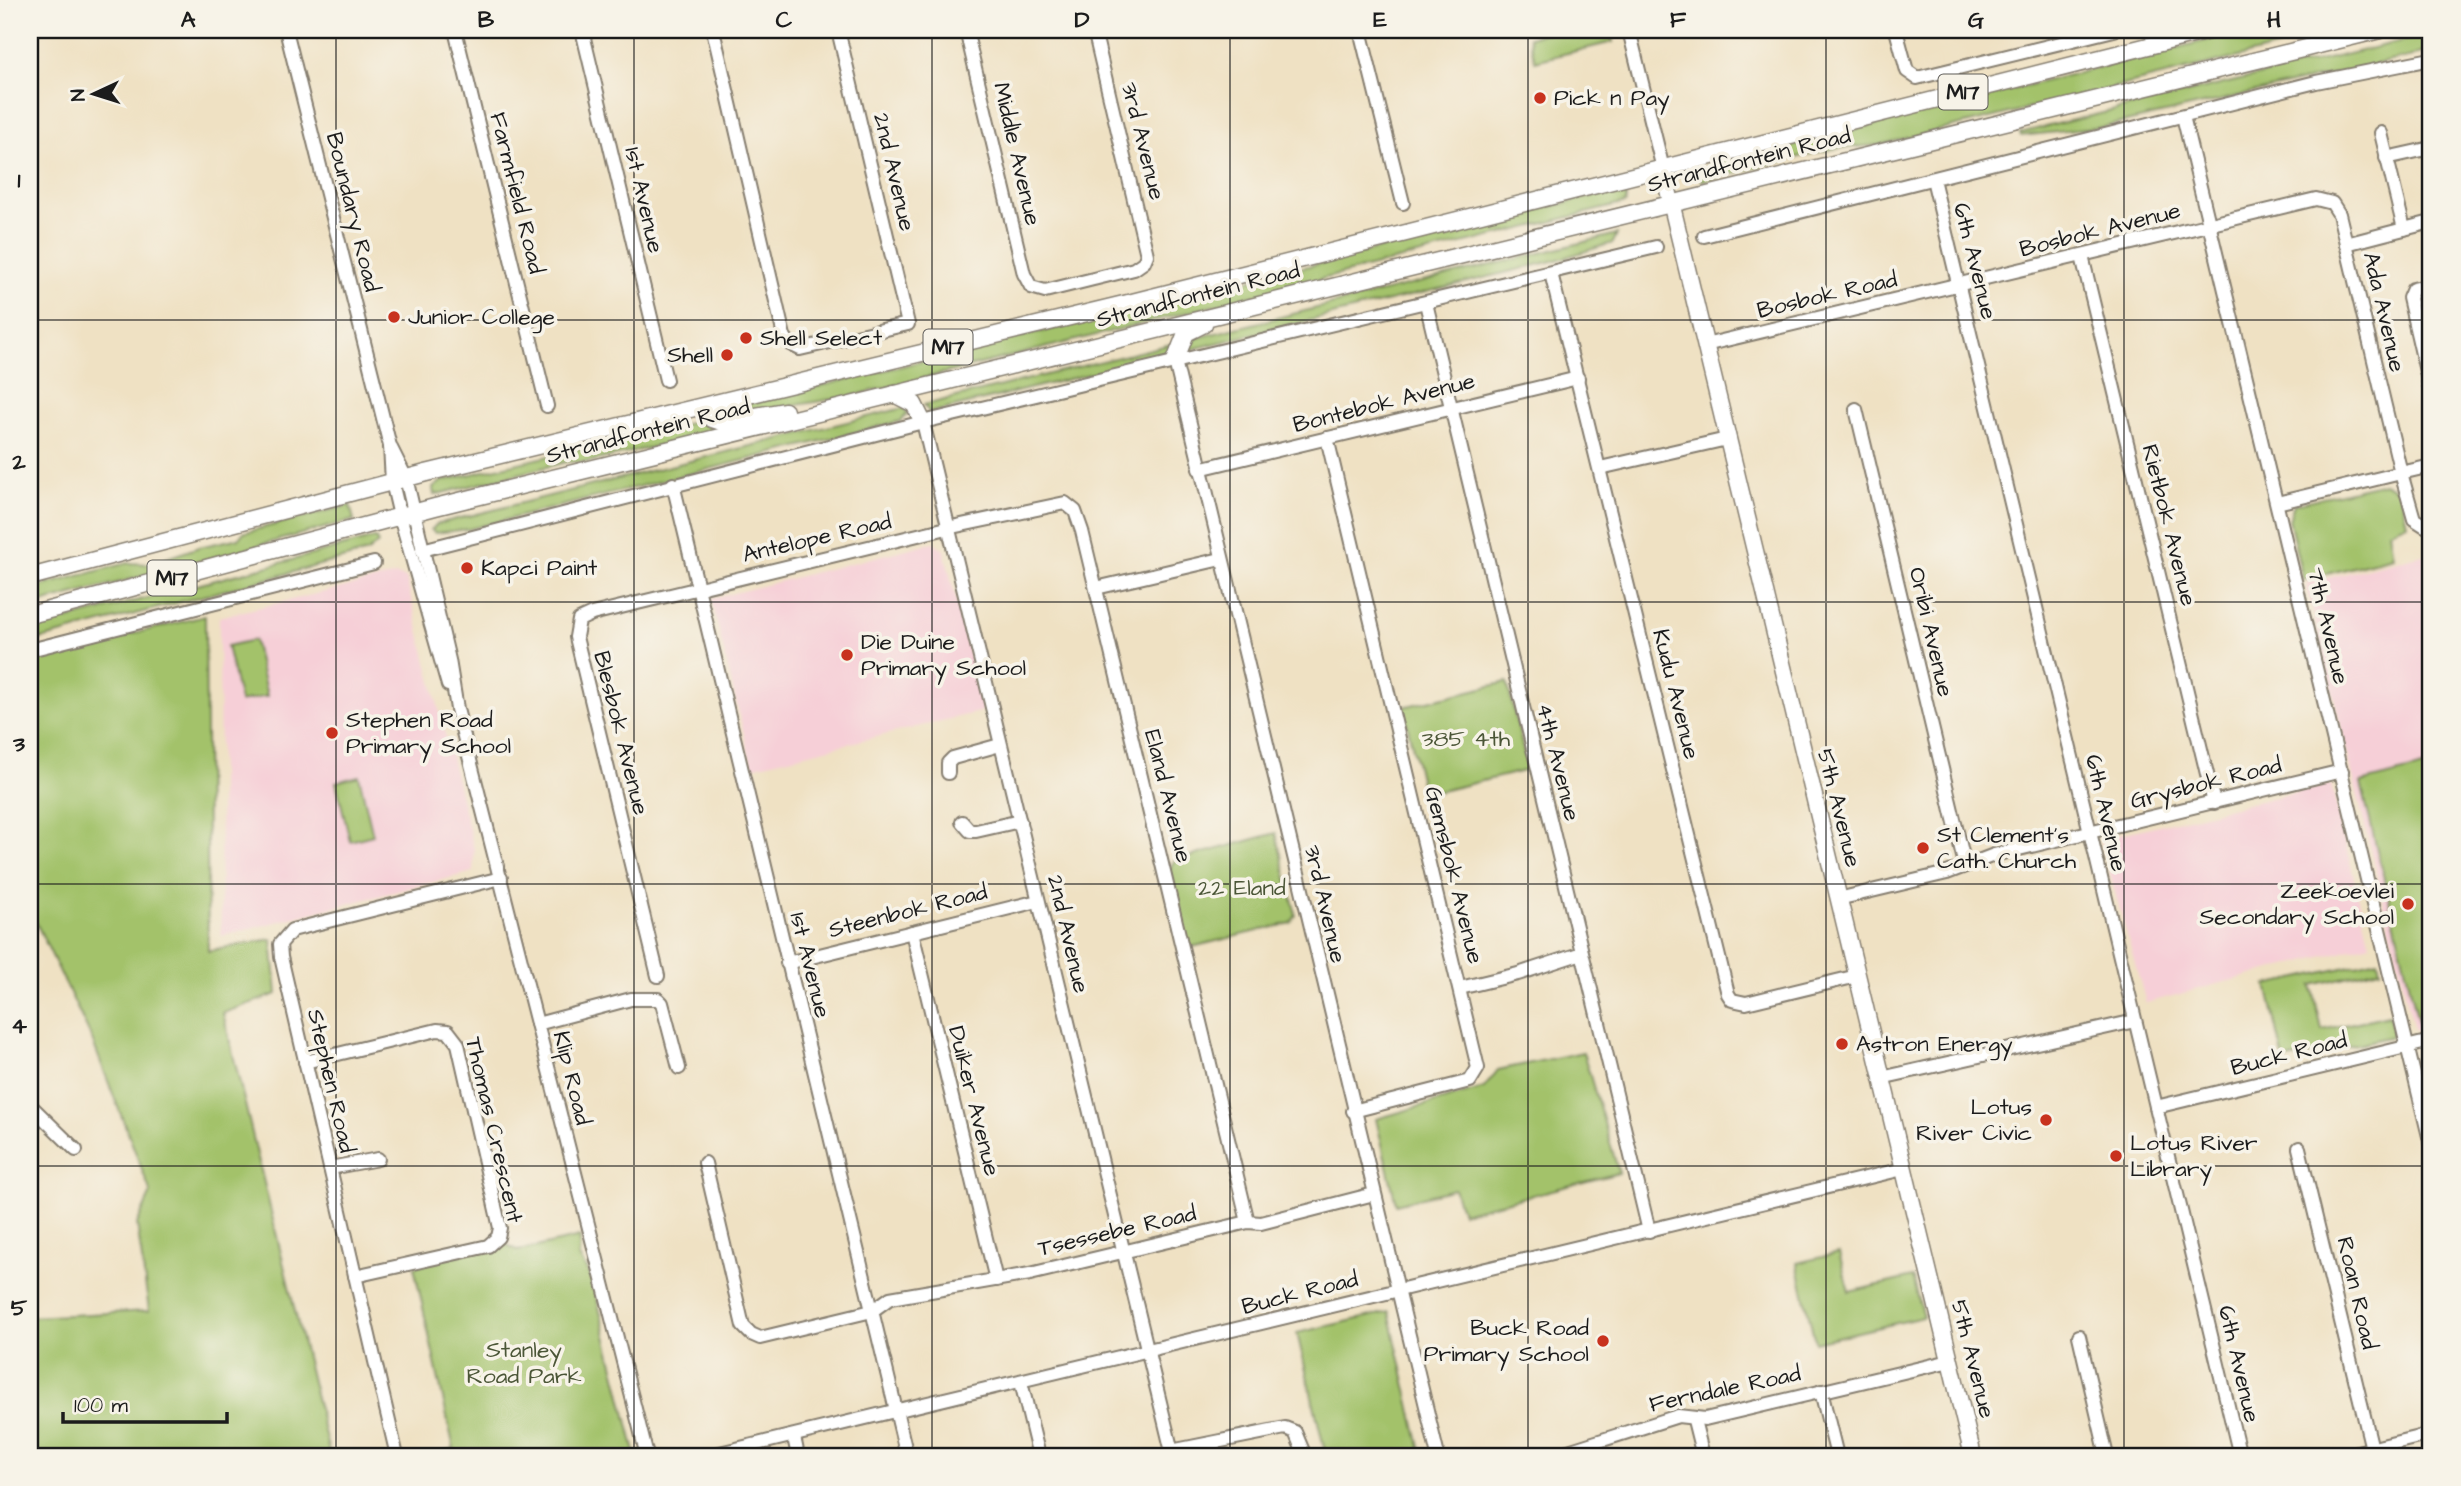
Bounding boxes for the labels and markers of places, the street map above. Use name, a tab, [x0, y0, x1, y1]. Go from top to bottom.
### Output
place label: Pick n Pay	[1554, 82, 1670, 115]
marker: Pick n Pay	[1532, 90, 1548, 106]
place label: Junior College	[408, 301, 555, 334]
marker: Junior College	[386, 309, 402, 325]
place label: Shell Select	[760, 322, 883, 354]
marker: Shell Select	[738, 330, 754, 346]
place label: Shell	[667, 339, 713, 371]
marker: Shell	[719, 347, 735, 363]
place label: Kapci Paint	[481, 552, 598, 584]
marker: Kapci Paint	[459, 560, 475, 576]
place label: Die Duine Primary School	[861, 626, 1026, 685]
marker: Die Duine Primary School	[839, 647, 855, 663]
place label: Stephen Road Primary School	[346, 704, 511, 763]
marker: Stephen Road Primary School	[324, 725, 340, 741]
place label: St Clement's Cath. Church	[1937, 819, 2077, 877]
marker: St Clement's Cath. Church	[1915, 840, 1931, 856]
place label: Zeekoevlei Secondary School	[2200, 875, 2395, 934]
marker: Zeekoevlei Secondary School	[2400, 896, 2416, 912]
place label: Astron Energy	[1856, 1028, 2013, 1061]
marker: Astron Energy	[1834, 1036, 1850, 1052]
place label: Lotus River Civic	[1916, 1091, 2032, 1149]
marker: Lotus River Civic	[2038, 1112, 2054, 1128]
place label: Lotus River Library	[2130, 1127, 2258, 1186]
marker: Lotus River Library	[2108, 1148, 2124, 1164]
place label: Buck Road Primary School	[1424, 1312, 1589, 1371]
marker: Buck Road Primary School	[1595, 1333, 1611, 1349]

